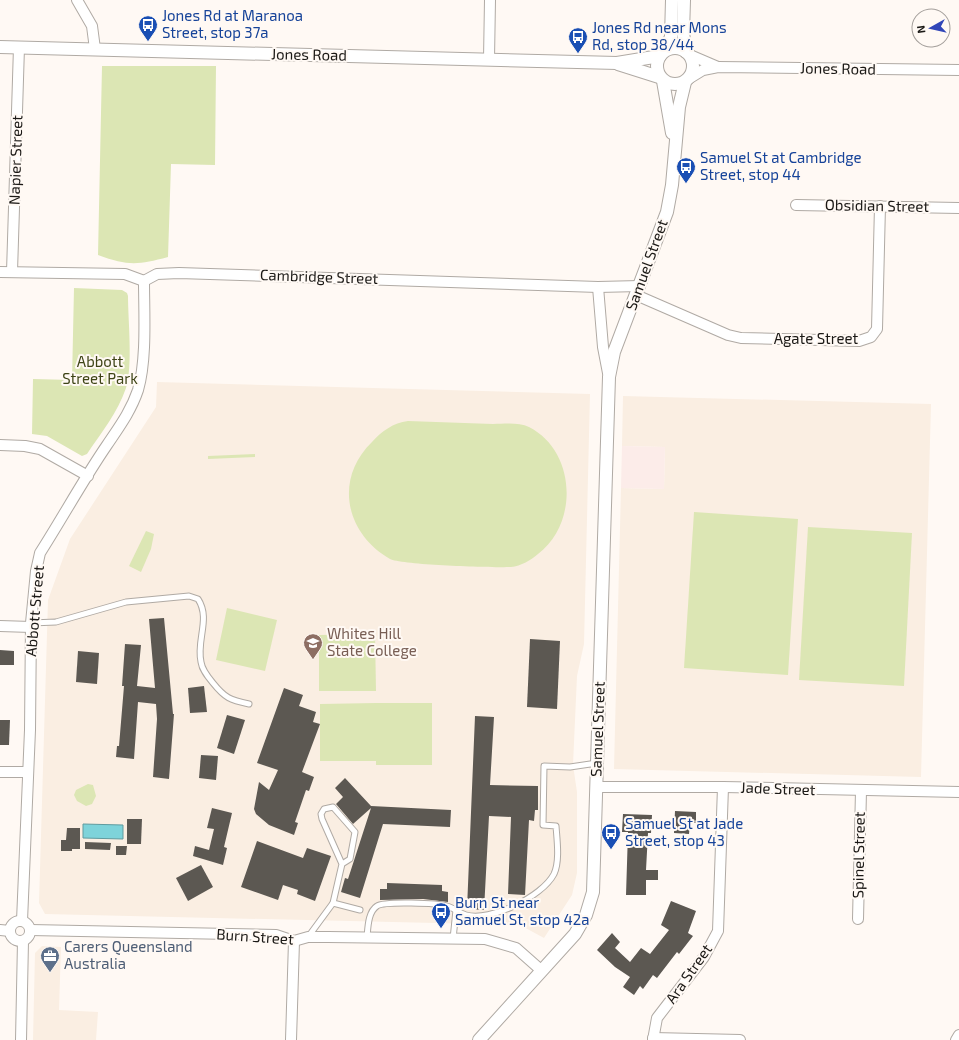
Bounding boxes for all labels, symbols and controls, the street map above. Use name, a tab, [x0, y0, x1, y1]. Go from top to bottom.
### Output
place label: Jones Rd at Maranoa Street, stop 37a	[162, 6, 303, 41]
north arrow	[911, 8, 951, 48]
bus stop icon: Jones Rd at Maranoa Street, stop 37a	[137, 14, 159, 42]
place label: Jones Rd near Mons Rd, stop 38/44	[592, 18, 727, 53]
text: N	[914, 25, 928, 34]
bus stop icon: Jones Rd near Mons Rd, stop 38/44	[567, 26, 589, 54]
street label: Jones Road	[271, 44, 347, 64]
street label: Jones Road	[800, 58, 876, 78]
street label: Napier Street	[4, 114, 26, 205]
place label: Samuel St at Cambridge Street, stop 44	[700, 148, 862, 183]
bus stop icon: Samuel St at Cambridge Street, stop 44	[675, 156, 697, 184]
street label: Obsidian Street	[825, 195, 930, 215]
street label: Samuel Street	[621, 216, 671, 313]
street label: Cambridge Street	[260, 265, 379, 287]
street label: Agate Street	[774, 329, 859, 347]
park label: Abbott Street Park	[62, 352, 138, 387]
street label: Abbott Street	[21, 564, 47, 657]
place label: Whites Hill State College	[327, 624, 417, 659]
school or university icon: Whites Hill State College	[302, 632, 324, 660]
street label: Samuel Street	[586, 681, 608, 777]
street label: Jade Street	[740, 778, 816, 798]
street label: Spinel Street	[848, 811, 868, 898]
place label: Samuel St at Jade Street, stop 43	[625, 814, 743, 849]
bus stop icon: Samuel St at Jade Street, stop 43	[600, 822, 622, 850]
place label: Burn St near Samuel St, stop 42a	[455, 893, 589, 928]
bus stop icon: Burn St near Samuel St, stop 42a	[430, 901, 452, 929]
street label: Burn Street	[216, 924, 295, 948]
place label: Carers Queensland Australia	[64, 937, 193, 972]
street label: Ara Street	[661, 940, 715, 1007]
office icon: Carers Queensland Australia	[39, 945, 61, 973]

